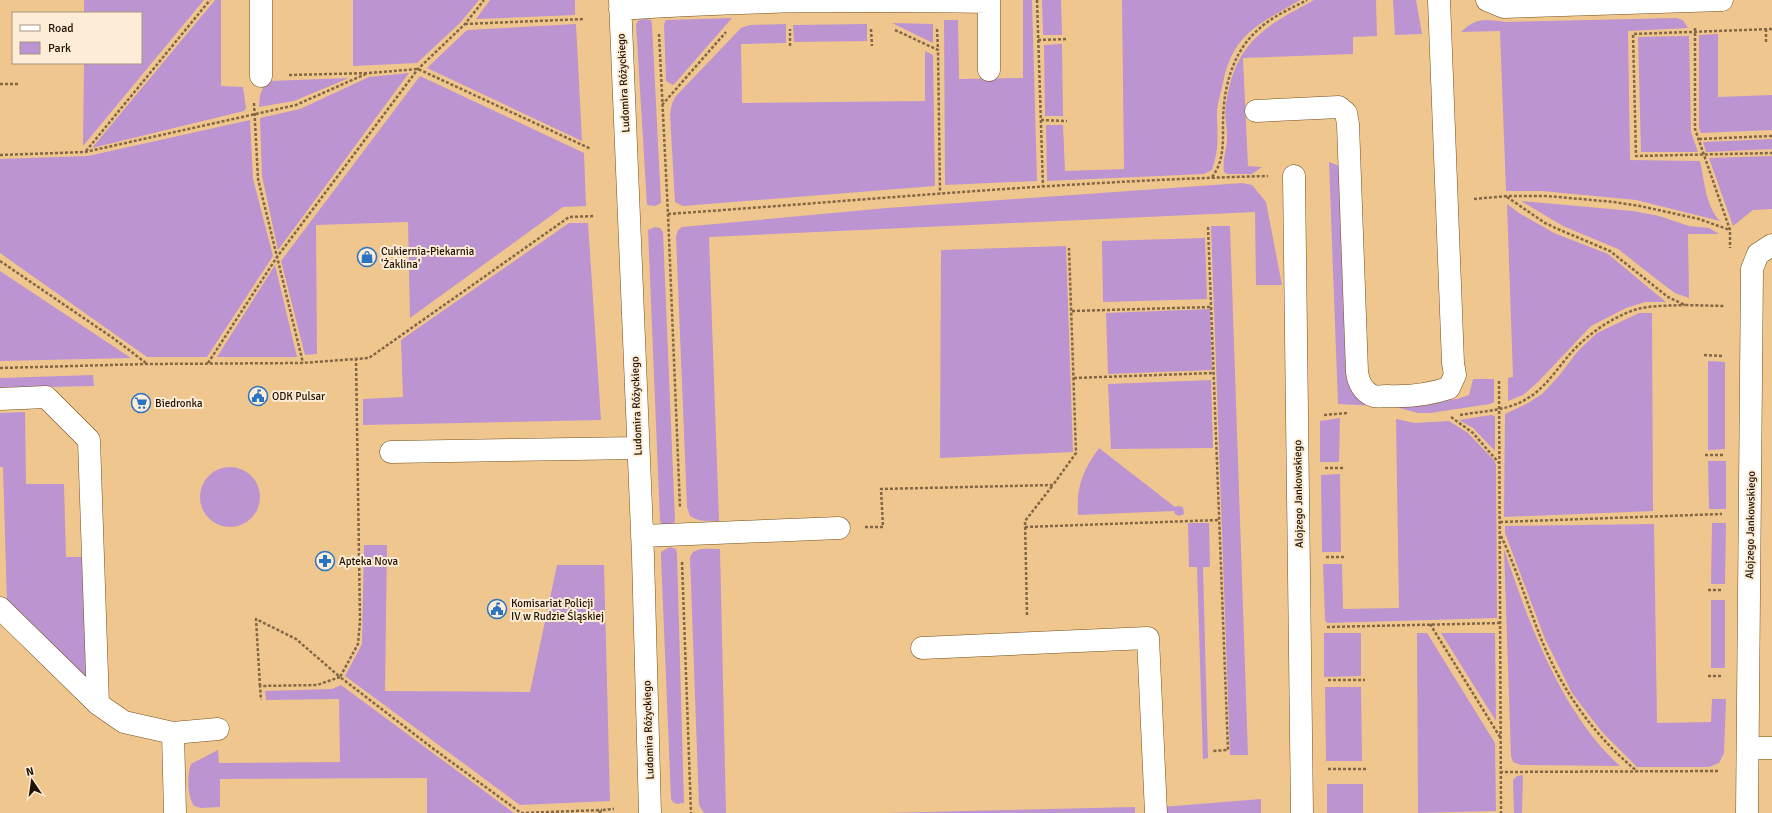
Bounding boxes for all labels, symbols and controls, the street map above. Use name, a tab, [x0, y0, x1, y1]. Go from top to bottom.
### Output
legend	[12, 12, 142, 64]
text: Road	[48, 21, 74, 36]
street label: Ludomira Różyckiego	[614, 33, 633, 133]
text: Park	[48, 41, 71, 56]
place label: Cukiernia-Piekarnia 'Żaklina'	[381, 245, 475, 271]
shop icon: Cukiernia-Piekarnia 'Żaklina'	[356, 246, 378, 268]
street label: Ludomira Różyckiego	[628, 356, 645, 456]
public building icon: ODK Pulsar	[247, 385, 269, 407]
place label: ODK Pulsar	[272, 390, 325, 403]
supermarket icon: Biedronka	[130, 392, 152, 414]
place label: Biedronka	[155, 397, 203, 410]
street label: Alojzego Jankowskiego	[1291, 440, 1306, 548]
street label: Alojzego Jankowskiego	[1743, 471, 1758, 579]
pharmacy icon: Apteka Nova	[314, 550, 336, 572]
place label: Apteka Nova	[339, 555, 398, 568]
place label: Komisariat Policji IV w Rudzie Śląskiej	[511, 597, 604, 623]
public building icon: Komisariat Policji IV w Rudzie Śląskiej	[486, 598, 508, 620]
street label: Ludomira Różyckiego	[640, 680, 657, 780]
north arrow	[12, 761, 52, 801]
text: N	[25, 765, 35, 779]

